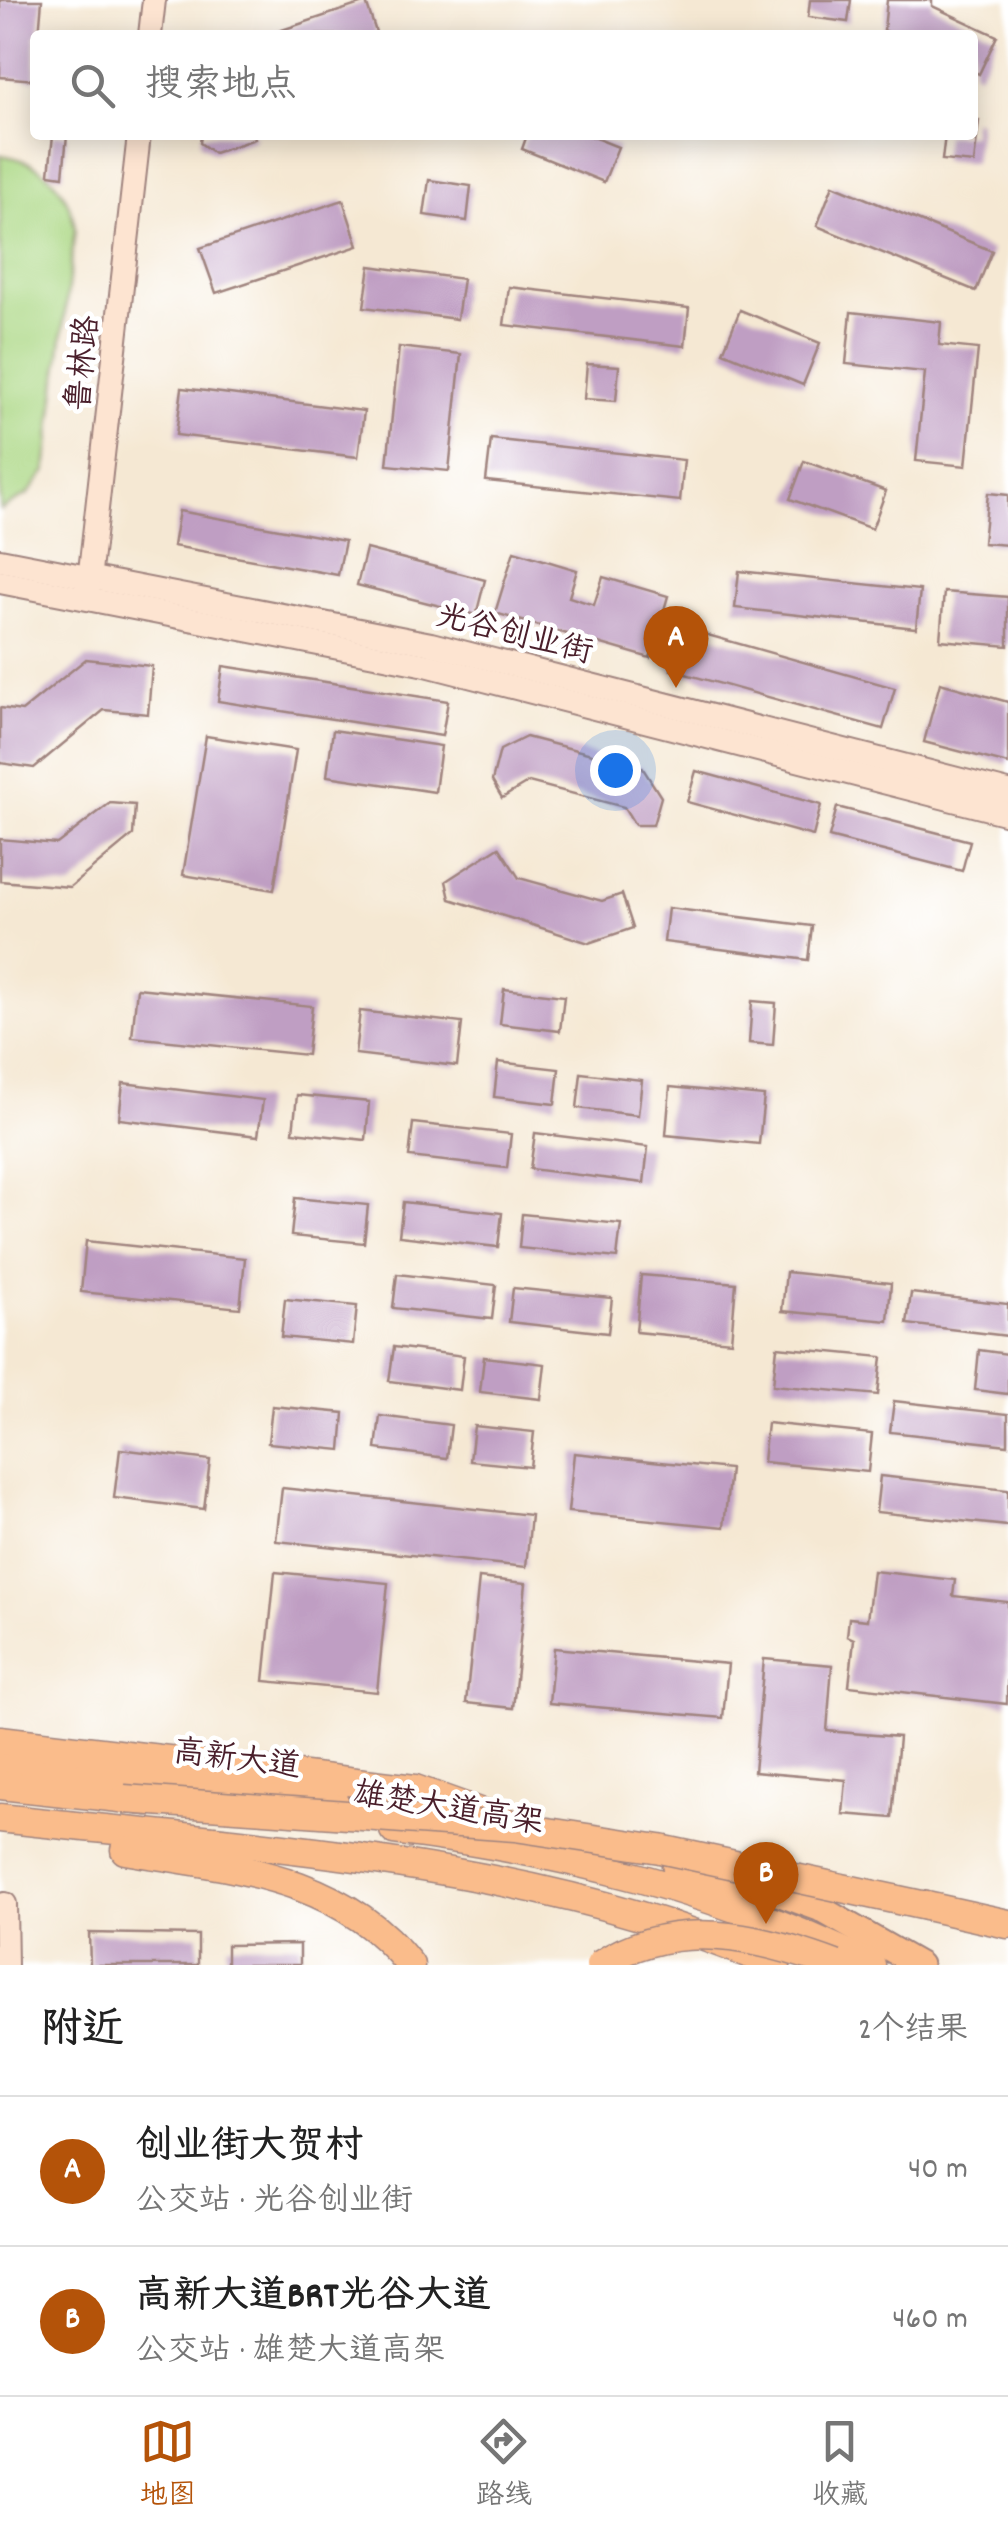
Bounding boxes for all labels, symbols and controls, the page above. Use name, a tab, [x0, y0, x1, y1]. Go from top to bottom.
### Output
search box	[30, 30, 978, 140]
icon: search	[65, 58, 120, 113]
text: 搜索地点	[145, 60, 297, 115]
street label: 鲁林路	[58, 313, 114, 414]
street label: 光谷创业街	[431, 595, 597, 679]
pin: A	[644, 606, 708, 688]
your location	[590, 745, 641, 796]
street label: 高新大道	[170, 1731, 303, 1793]
street label: 雄楚大道高架	[350, 1773, 547, 1849]
pin: B	[734, 1842, 798, 1924]
text: 附近	[40, 2003, 124, 2063]
text: 2个结果	[858, 2009, 968, 2055]
text: 创业街大贺村	[135, 2121, 363, 2176]
text: A	[64, 2148, 81, 2194]
text: 40 m	[908, 2148, 968, 2194]
text: 公交站 · 光谷创业街	[135, 2180, 413, 2226]
text: 高新大道BRT光谷大道	[135, 2271, 491, 2326]
text: B	[65, 2298, 80, 2344]
text: 460 m	[892, 2298, 968, 2344]
text: 公交站 · 雄楚大道高架	[135, 2330, 445, 2376]
tab: 地图	[140, 2414, 196, 2518]
tab: 路线	[476, 2414, 532, 2518]
tab: 收藏	[812, 2414, 868, 2518]

